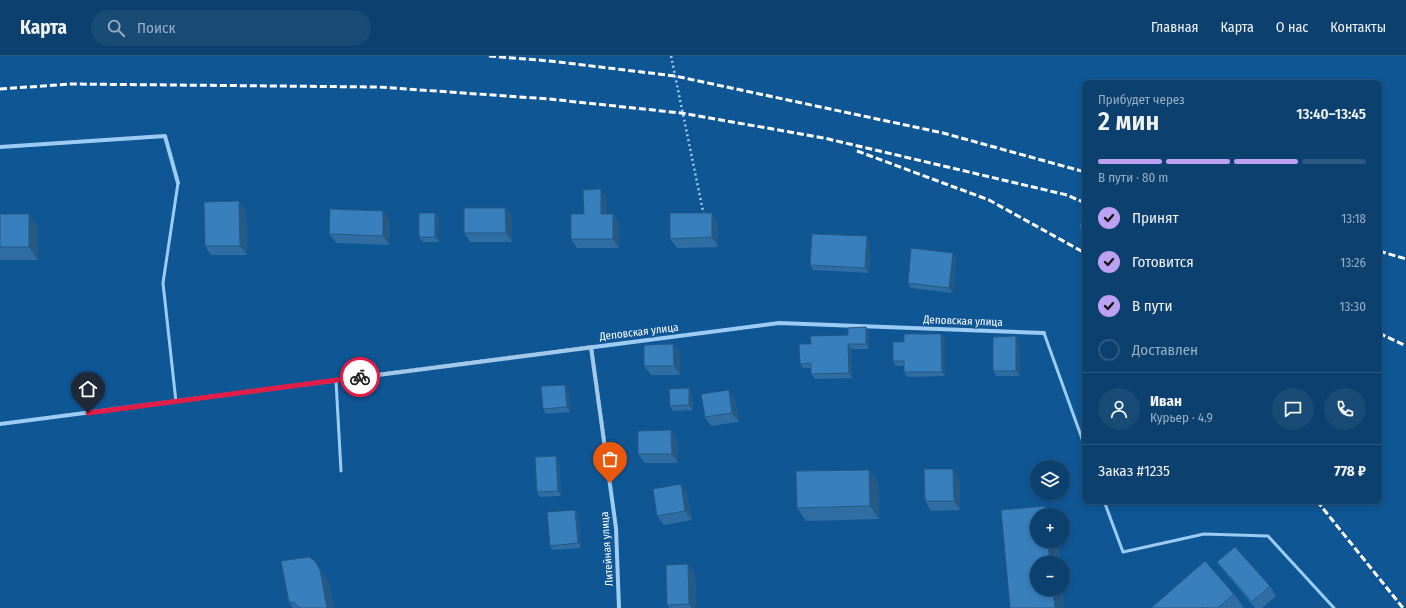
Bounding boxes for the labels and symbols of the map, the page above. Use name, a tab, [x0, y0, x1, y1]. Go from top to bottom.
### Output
street label: Деповская улица	[922, 313, 1003, 329]
street label: Деповская улица	[598, 321, 679, 343]
courier	[340, 357, 380, 397]
pin	[71, 372, 105, 413]
pin	[593, 442, 627, 483]
street label: Литейная улица	[598, 511, 616, 587]

